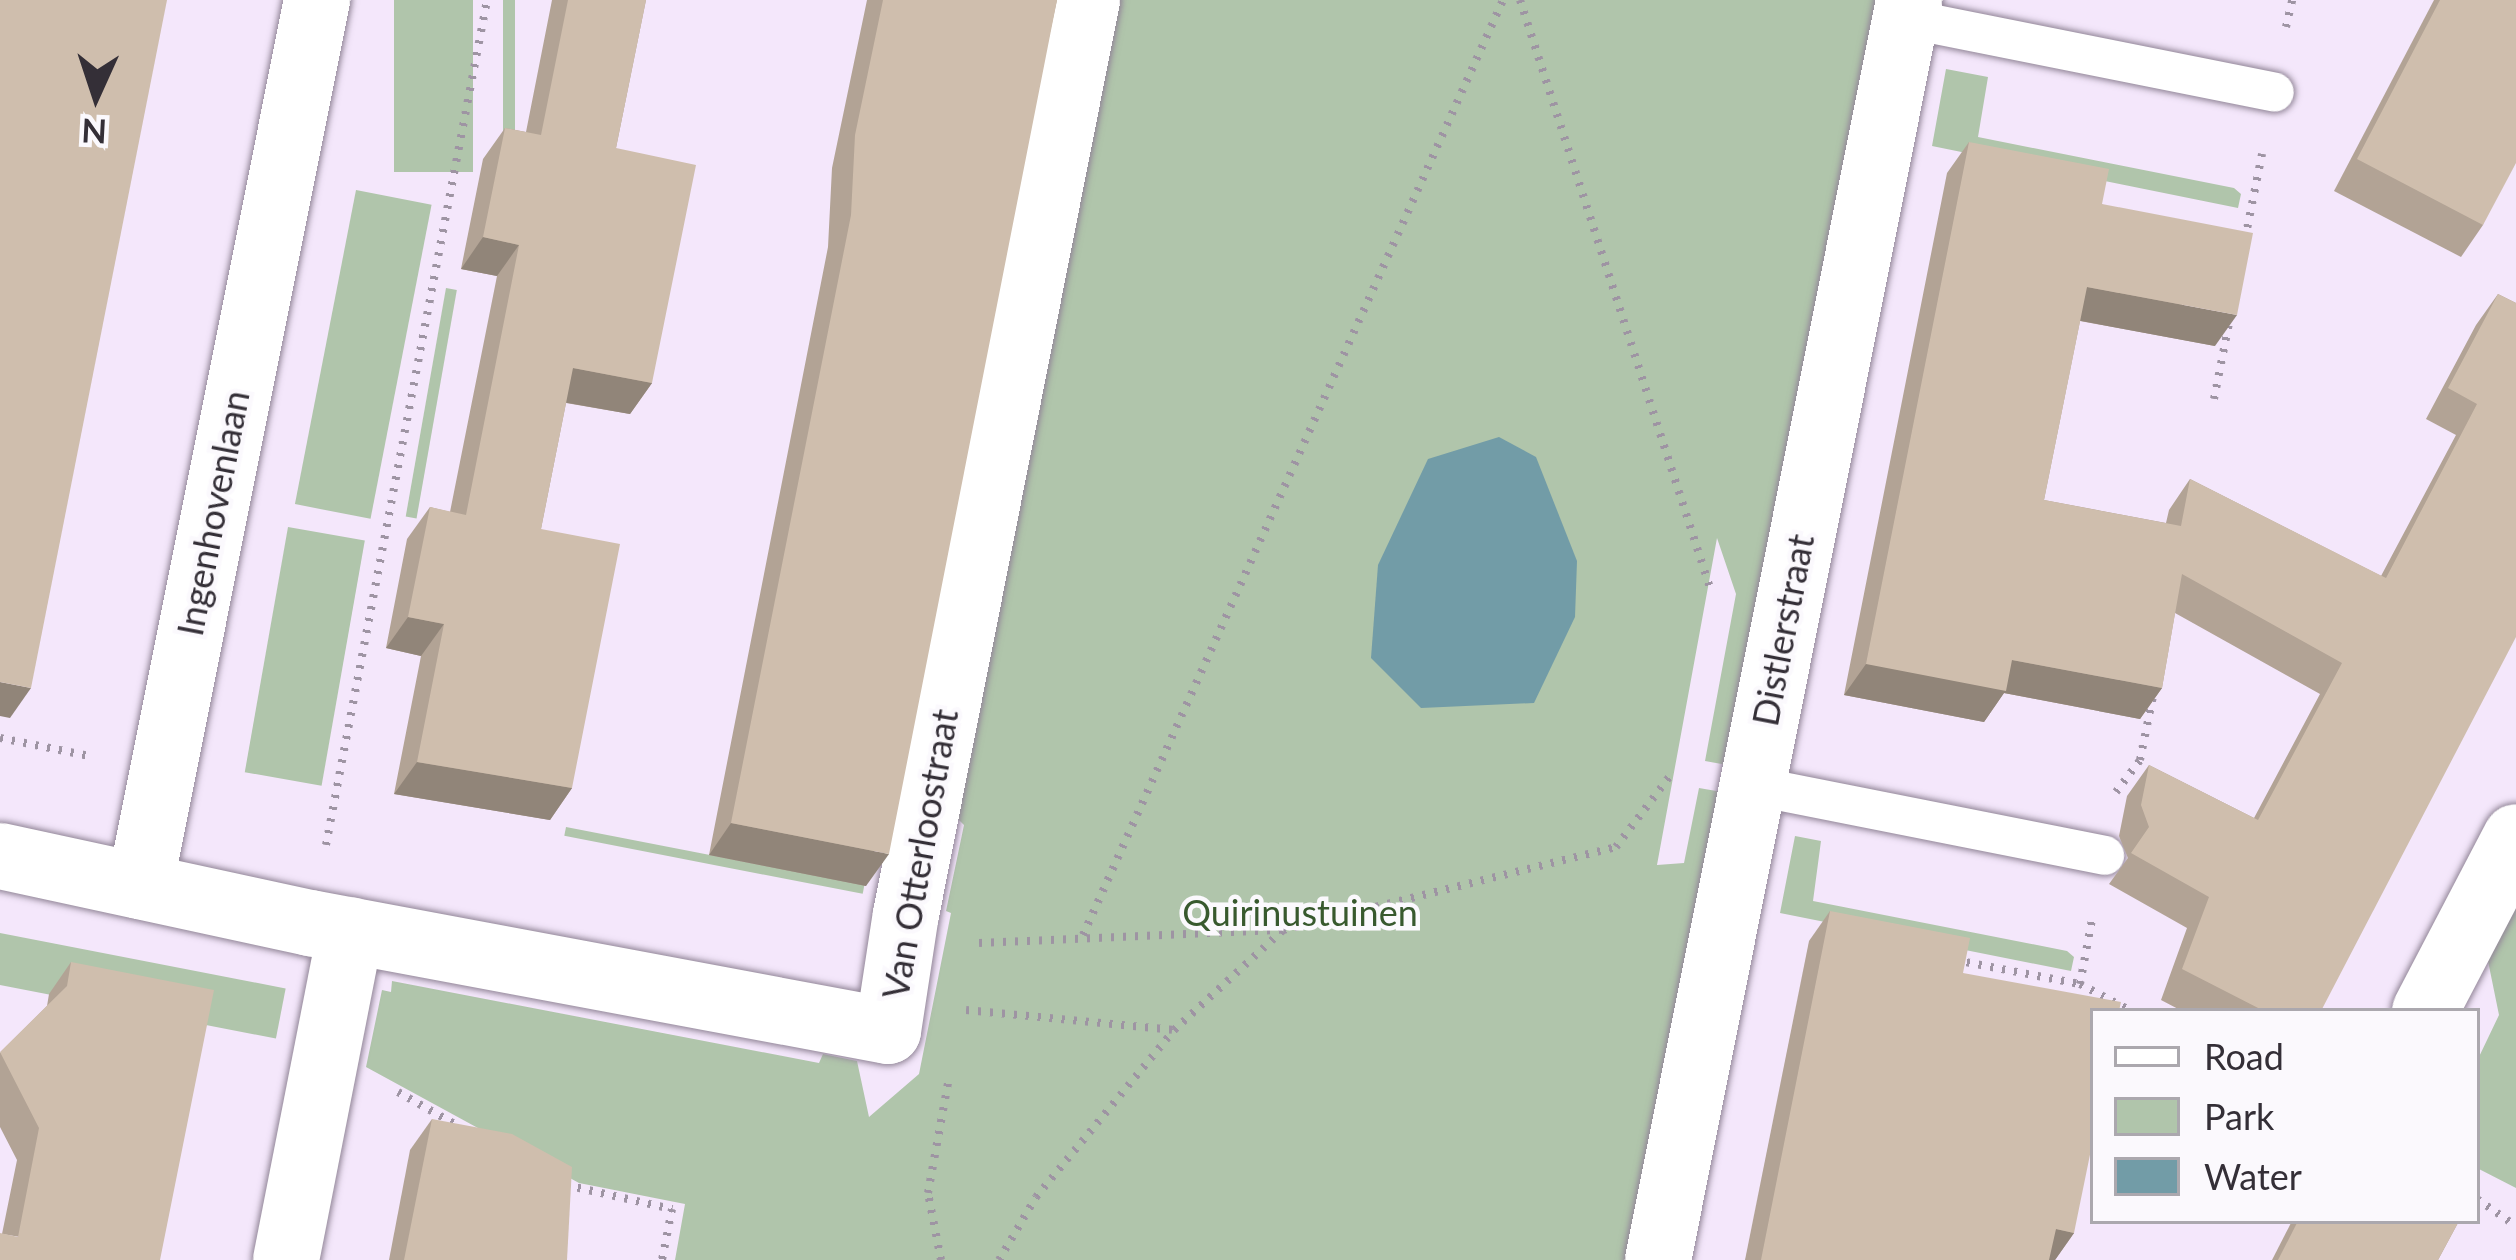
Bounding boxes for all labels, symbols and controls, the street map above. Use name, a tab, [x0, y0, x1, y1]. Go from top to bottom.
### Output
north arrow	[36, 36, 156, 156]
text: N	[80, 111, 108, 153]
street label: Ingenhovenlaan	[168, 387, 258, 639]
street label: Distlerstraat	[1743, 530, 1823, 730]
street label: Van Otterloostraat	[873, 706, 967, 1002]
park label: Quirinustuinen	[1182, 891, 1418, 935]
legend	[2090, 1008, 2480, 1224]
text: Road	[2204, 1034, 2284, 1078]
text: Park	[2204, 1094, 2274, 1138]
text: Water	[2204, 1154, 2302, 1198]

